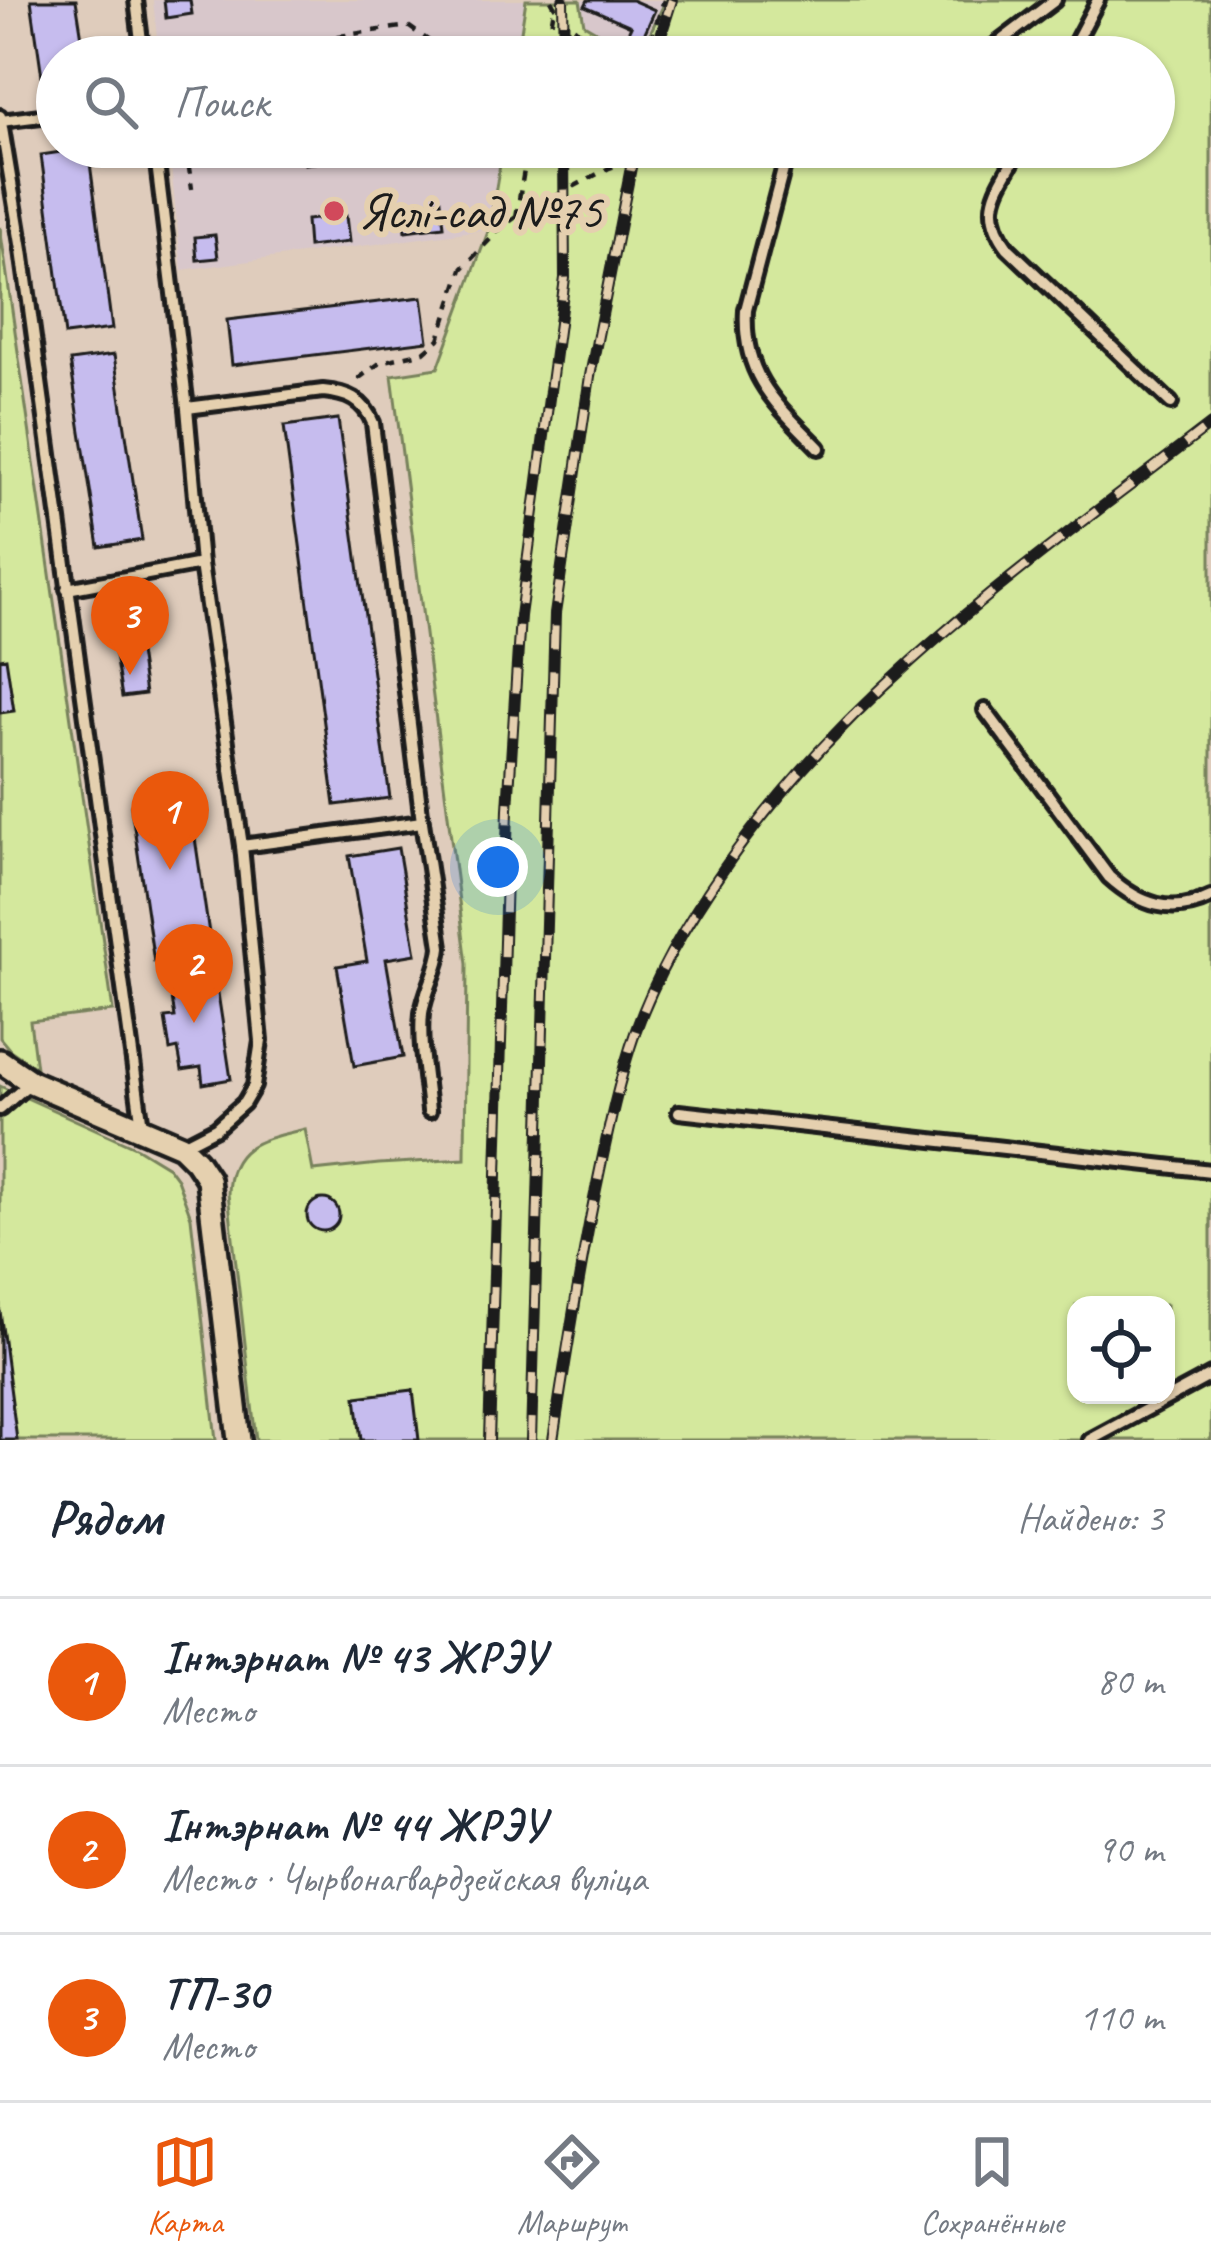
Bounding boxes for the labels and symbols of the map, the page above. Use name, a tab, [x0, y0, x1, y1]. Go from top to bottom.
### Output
place label: Яслі-сад №75	[358, 179, 604, 243]
marker: Яслі-сад №75	[321, 198, 347, 224]
pin: 3	[91, 576, 169, 675]
pin: 1	[131, 771, 209, 870]
your location	[468, 837, 528, 897]
pin: 2	[155, 924, 233, 1023]

